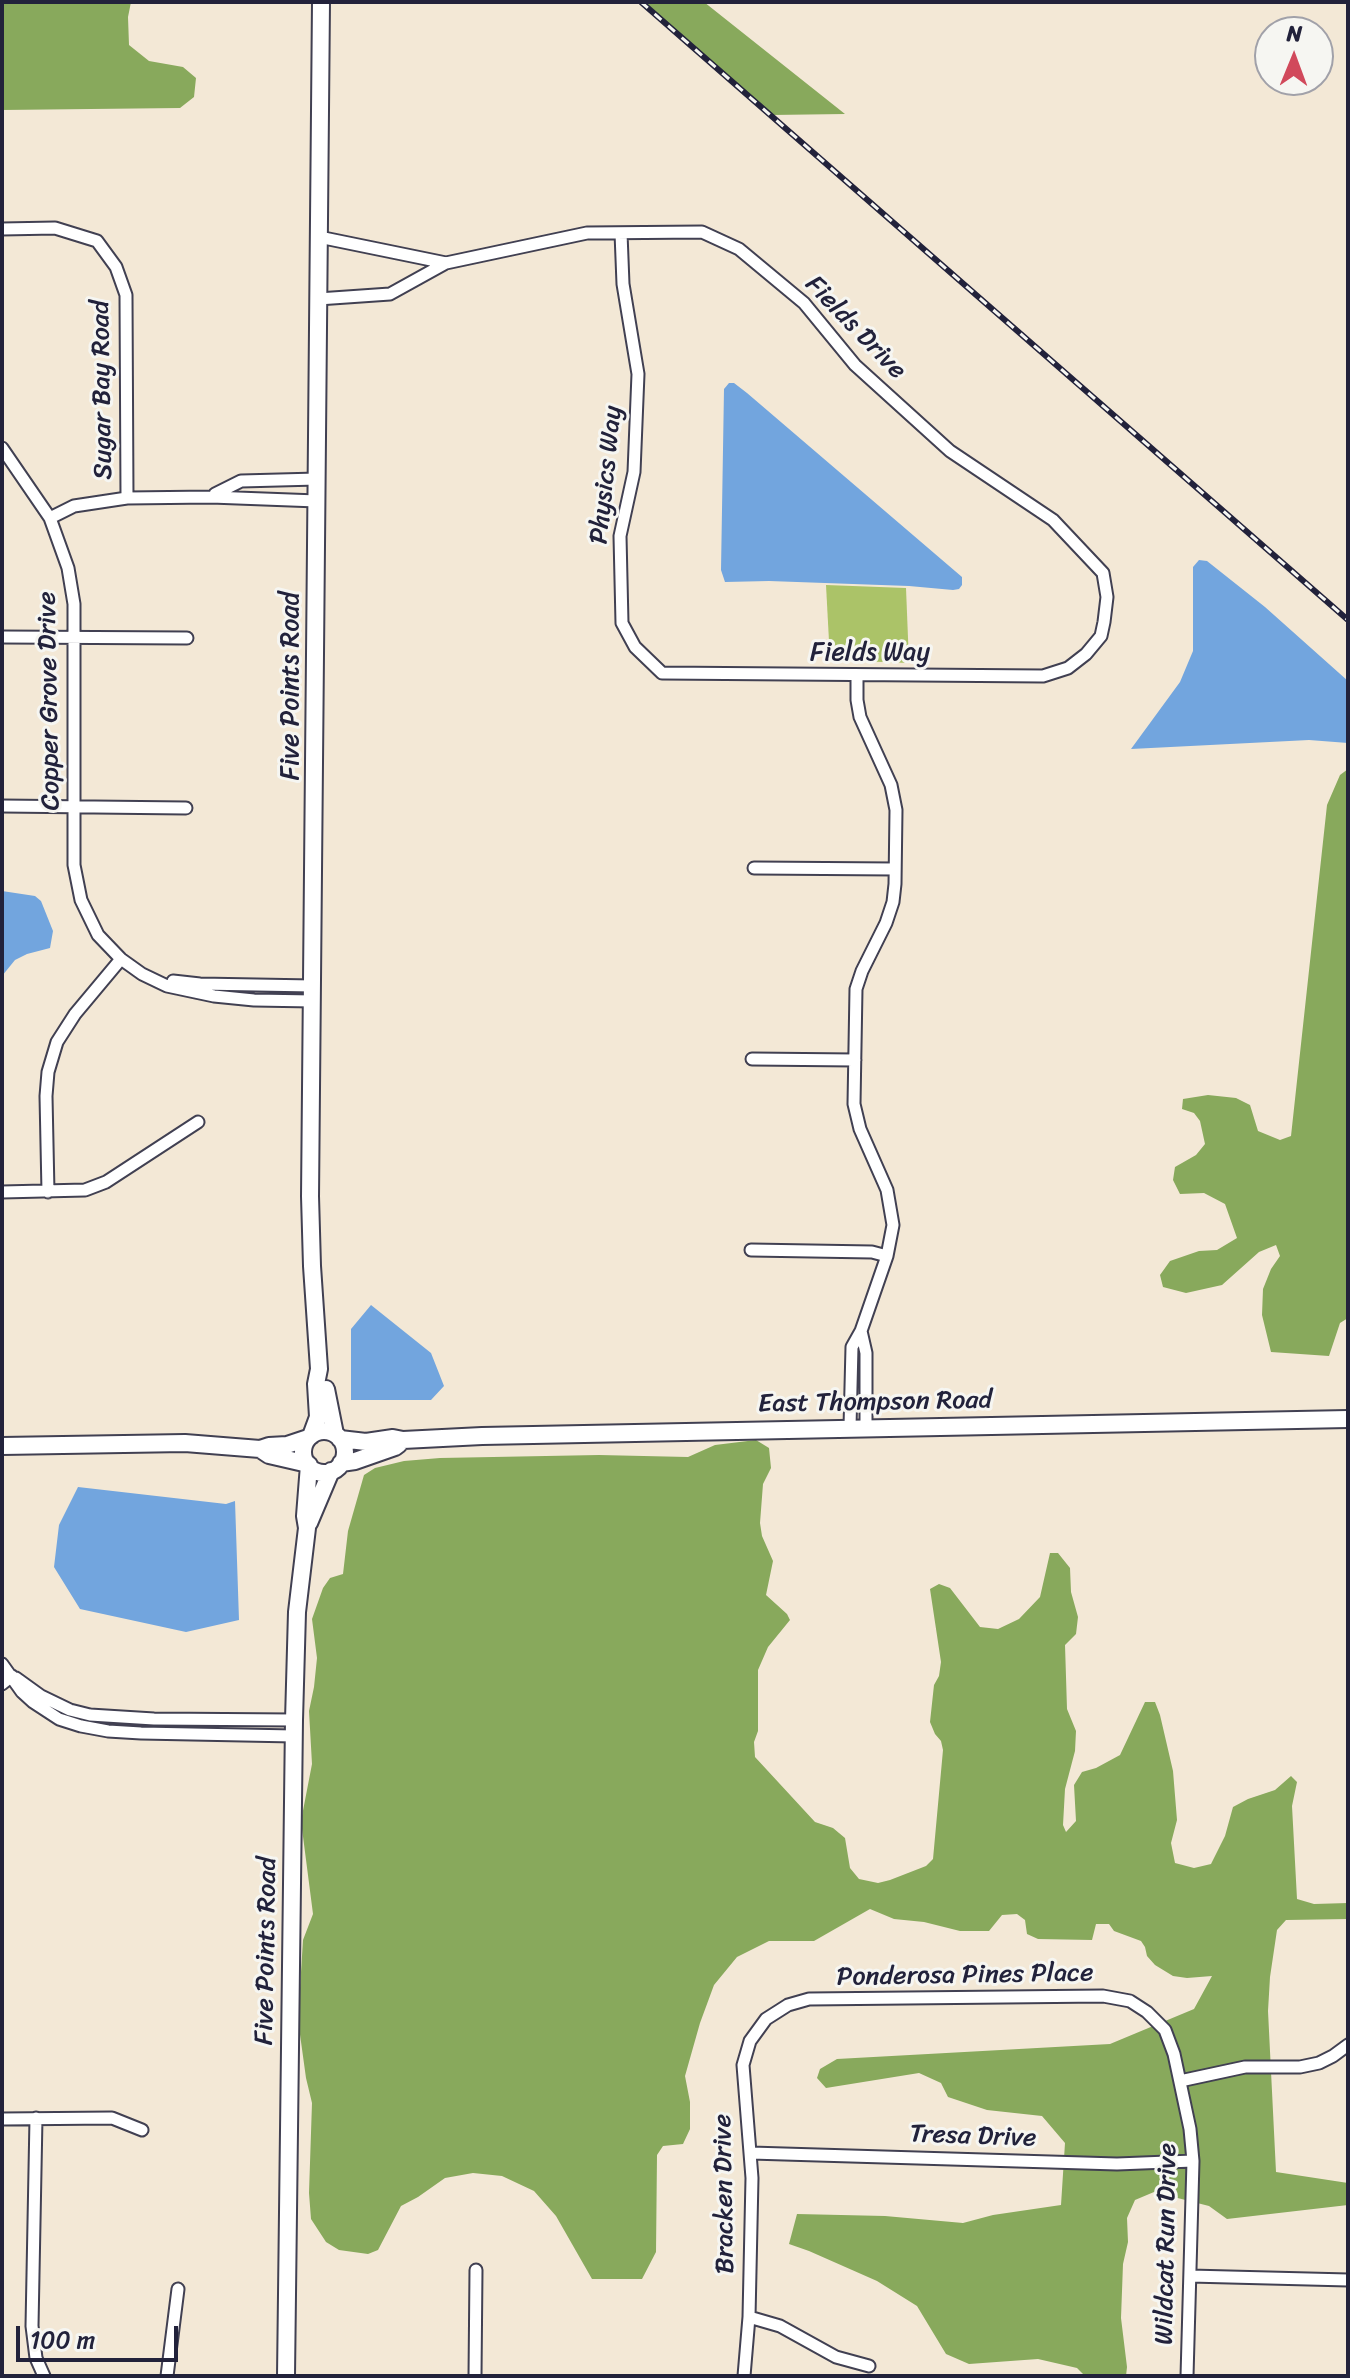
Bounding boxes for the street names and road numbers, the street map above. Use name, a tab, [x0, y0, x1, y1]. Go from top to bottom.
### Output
street label: Fields Drive	[798, 270, 912, 386]
street label: Sugar Bay Road	[86, 300, 120, 480]
street label: Physics Way	[584, 404, 630, 546]
street label: Copper Grove Drive	[32, 591, 68, 811]
street label: Five Points Road	[275, 592, 307, 780]
street label: Fields Way	[810, 637, 930, 669]
street label: East Thompson Road	[758, 1385, 992, 1421]
street label: Five Points Road	[250, 1857, 284, 2045]
street label: Ponderosa Pines Place	[836, 1958, 1094, 1994]
street label: Bracken Drive	[708, 2114, 742, 2274]
street label: Tresa Drive	[909, 2119, 1037, 2155]
street label: Wildcat Run Drive	[1150, 2143, 1184, 2345]

